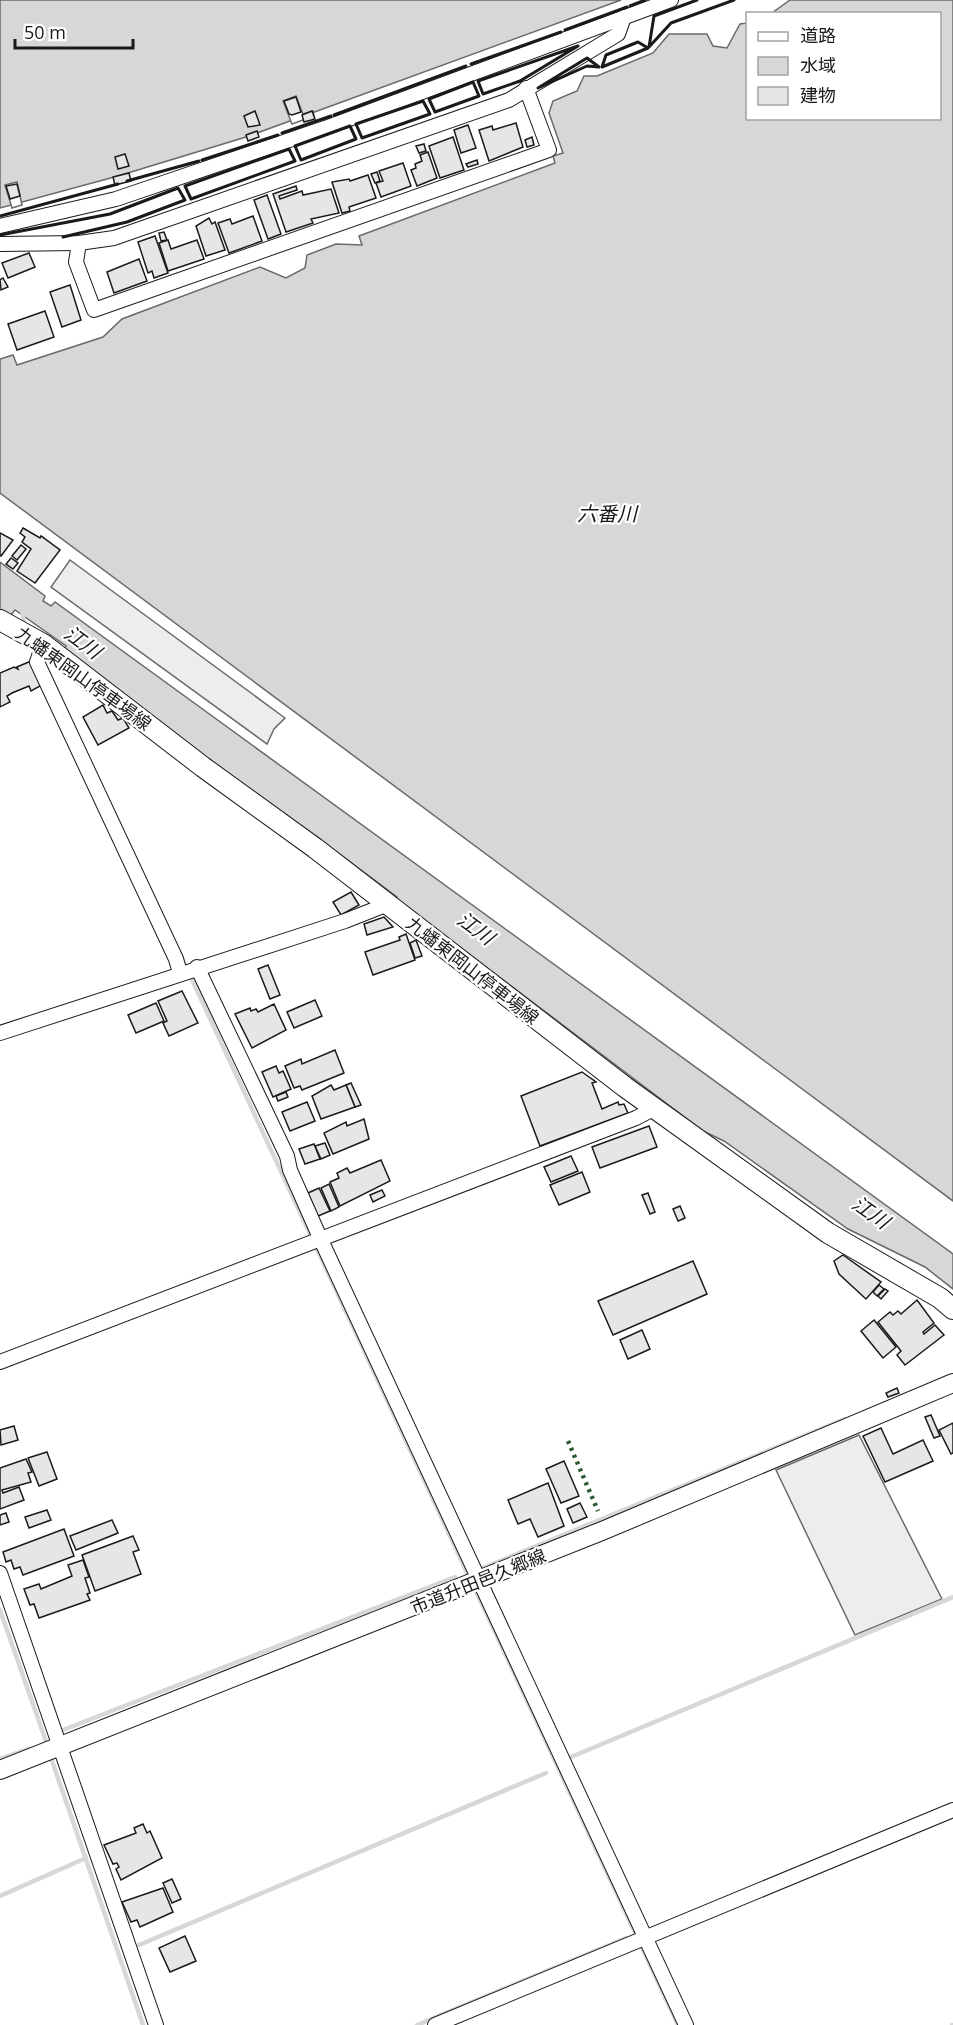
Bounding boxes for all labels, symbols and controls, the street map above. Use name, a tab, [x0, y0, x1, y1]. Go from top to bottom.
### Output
scale bar	[15, 12, 134, 50]
legend	[746, 12, 941, 120]
text: 50 m	[24, 20, 66, 44]
text: 道路	[800, 23, 836, 47]
text: 水域	[800, 53, 836, 77]
text: 建物	[800, 83, 836, 107]
water label: 六番川	[577, 500, 639, 527]
water label: 江川	[59, 619, 109, 666]
street label: 九蟠東岡山停車場線	[11, 621, 157, 735]
water label: 江川	[452, 905, 502, 952]
street label: 九蟠東岡山停車場線	[402, 911, 544, 1029]
water label: 江川	[847, 1189, 897, 1236]
street label: 市道升田邑久郷線	[407, 1543, 549, 1619]

